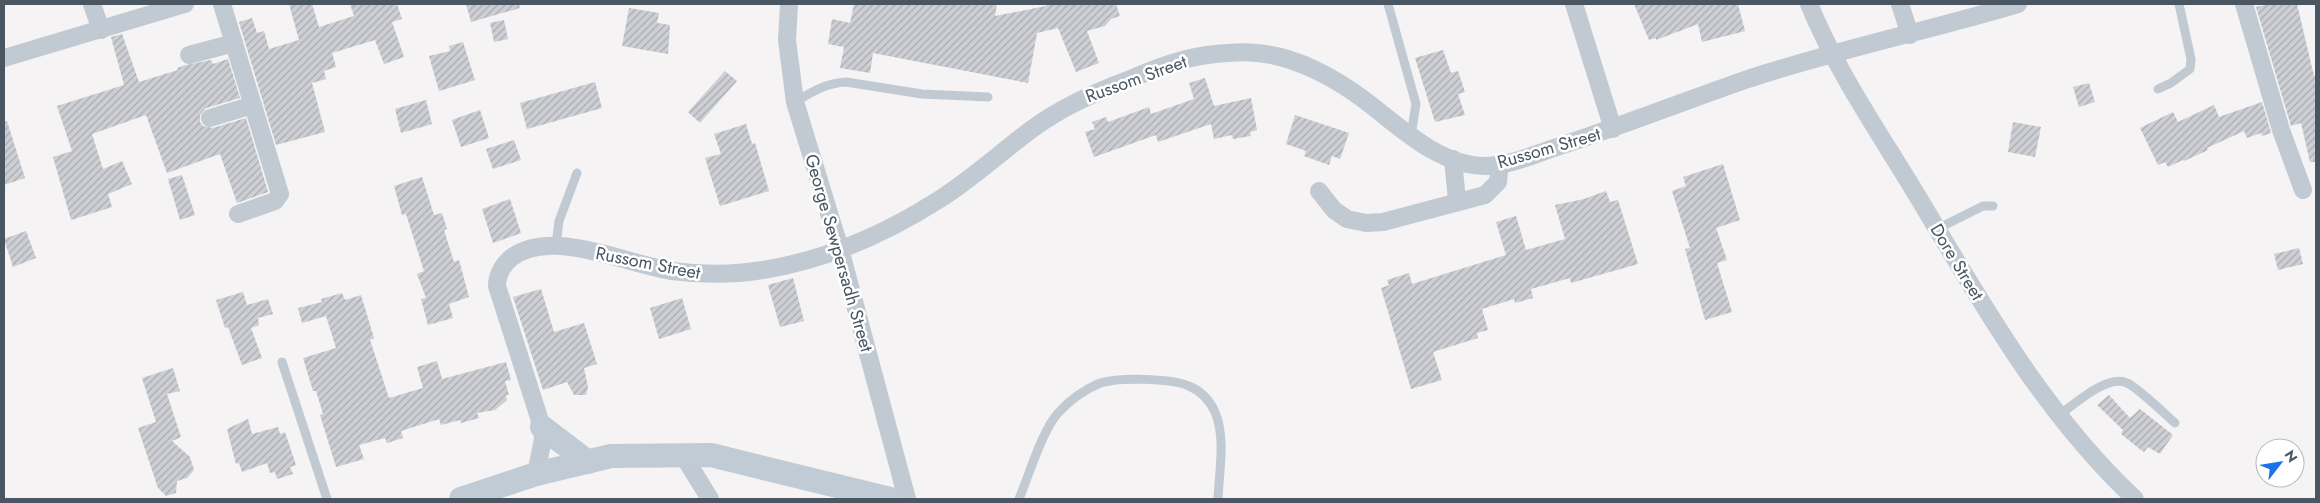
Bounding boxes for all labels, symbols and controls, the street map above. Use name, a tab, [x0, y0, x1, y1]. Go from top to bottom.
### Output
street label: Russom Street	[1082, 48, 1191, 109]
street label: Russom Street	[1494, 121, 1604, 175]
street label: George Sewpersadh Street	[798, 151, 880, 356]
street label: Dore Street	[1924, 219, 1991, 306]
street label: Russom Street	[593, 240, 703, 286]
north arrow	[2255, 438, 2305, 488]
text: N	[2280, 446, 2303, 466]

